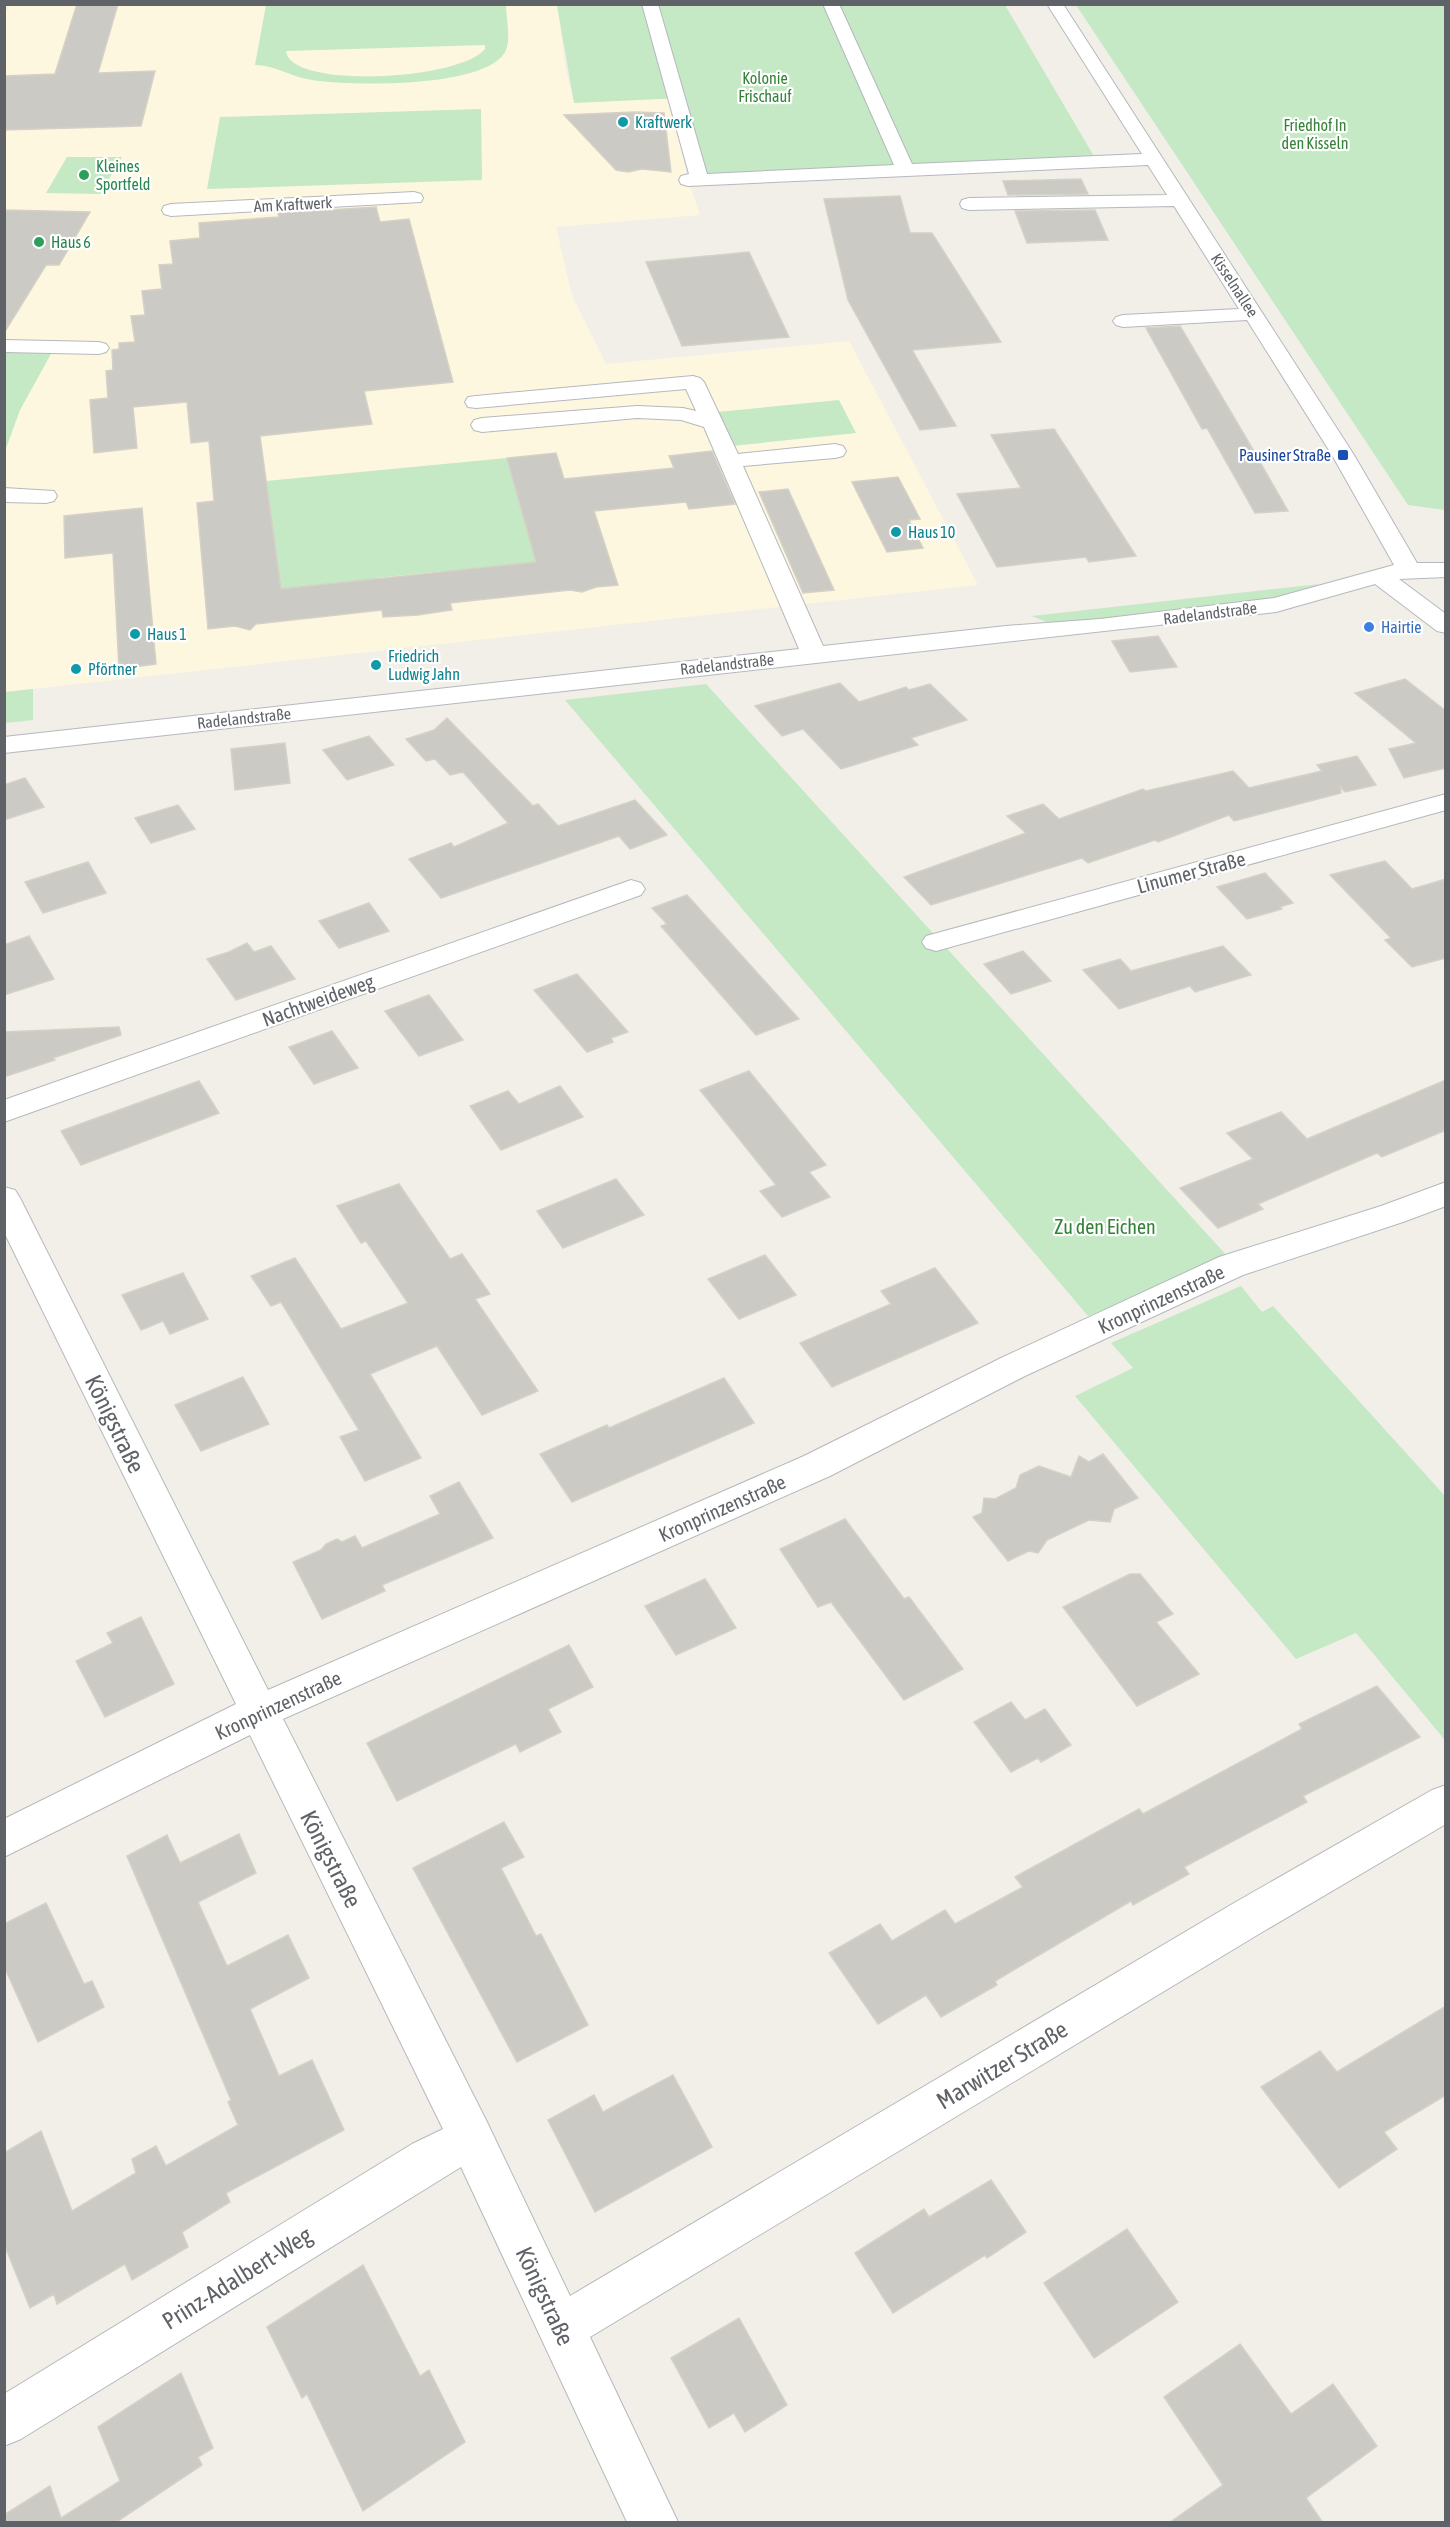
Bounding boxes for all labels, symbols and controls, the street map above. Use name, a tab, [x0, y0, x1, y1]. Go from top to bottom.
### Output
park label: Kolonie Frischauf	[738, 69, 792, 105]
place label: Kraftwerk	[635, 113, 692, 131]
marker: Kraftwerk	[616, 115, 630, 129]
park label: Friedhof In den Kisseln	[1282, 116, 1348, 152]
place label: Kleines Sportfeld	[96, 157, 150, 194]
marker: Kleines Sportfeld	[77, 168, 91, 182]
street label: Am Kraftwerk	[253, 193, 333, 215]
place label: Haus 6	[51, 233, 91, 251]
marker: Haus 6	[32, 235, 46, 249]
street label: Kisselnallee	[1208, 250, 1262, 320]
place label: Pausiner Straße	[1239, 446, 1331, 464]
marker: Pausiner Straße	[1336, 448, 1350, 462]
place label: Haus 10	[908, 523, 955, 541]
marker: Haus 10	[889, 525, 903, 539]
street label: Radelandstraße	[1162, 598, 1258, 628]
place label: Hairtie	[1381, 618, 1422, 636]
marker: Hairtie	[1362, 620, 1376, 634]
place label: Haus 1	[147, 625, 187, 643]
marker: Haus 1	[128, 627, 142, 641]
place label: Friedrich Ludwig Jahn	[388, 647, 460, 684]
street label: Radelandstraße	[679, 650, 775, 678]
marker: Friedrich Ludwig Jahn	[369, 658, 383, 672]
place label: Pförtner	[88, 660, 137, 678]
marker: Pförtner	[69, 662, 83, 676]
street label: Radelandstraße	[196, 704, 292, 732]
street label: Linumer Straße	[1134, 846, 1248, 898]
street label: Nachtweideweg	[259, 969, 377, 1031]
park label: Zu den Eichen	[1054, 1215, 1156, 1238]
street label: Kronprinzenstraße	[1094, 1260, 1228, 1338]
street label: Königstraße	[80, 1371, 150, 1477]
street label: Kronprinzenstraße	[655, 1470, 789, 1546]
street label: Kronprinzenstraße	[211, 1666, 345, 1744]
street label: Königstraße	[295, 1806, 367, 1912]
street label: Marwitzer Straße	[932, 2015, 1072, 2115]
street label: Prinz-Adalbert-Weg	[157, 2221, 317, 2335]
street label: Königstraße	[510, 2243, 580, 2349]

